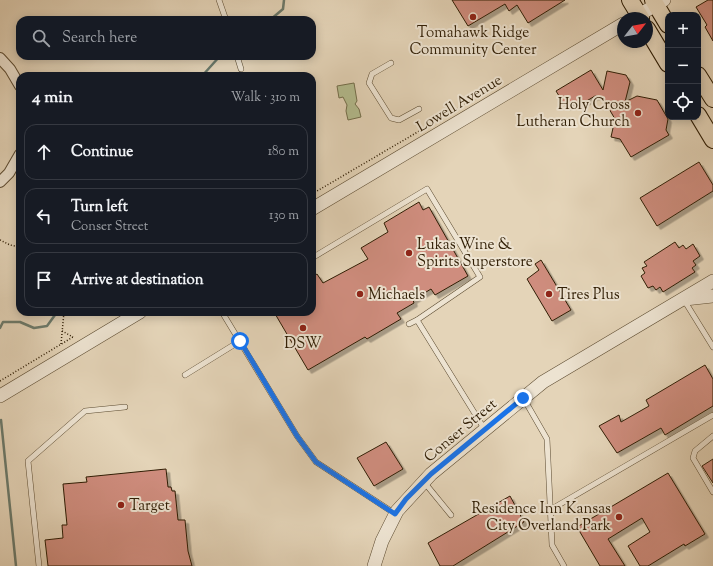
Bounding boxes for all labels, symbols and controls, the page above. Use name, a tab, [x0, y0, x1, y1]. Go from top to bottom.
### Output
marker: Tomahawk Ridge Community Center	[468, 12, 478, 22]
north arrow	[617, 12, 653, 48]
map controls	[665, 12, 701, 120]
button: +	[665, 12, 701, 48]
search box	[16, 16, 316, 60]
place label: Tomahawk Ridge Community Center	[409, 23, 537, 61]
icon: search	[30, 27, 52, 49]
text: Search here	[62, 28, 137, 49]
button: −	[665, 48, 701, 84]
street label: Lowell Avenue	[413, 71, 506, 138]
button: locate	[665, 84, 701, 120]
text: 4 min	[32, 86, 73, 110]
text: Walk · 310 m	[231, 89, 300, 107]
place label: Holy Cross Lutheran Church	[516, 95, 630, 133]
marker: Holy Cross Lutheran Church	[633, 108, 643, 118]
icon: ahead	[33, 141, 55, 163]
text: Continue	[71, 142, 133, 163]
text: 180 m	[268, 143, 299, 161]
text: Turn left	[71, 197, 128, 218]
icon: left	[33, 205, 55, 227]
text: 130 m	[269, 207, 299, 225]
text: Conser Street	[71, 218, 148, 236]
place label: Lukas Wine & Spirits Superstore	[417, 235, 533, 273]
marker: Lukas Wine & Spirits Superstore	[404, 248, 414, 258]
icon: arrive	[33, 269, 55, 291]
text: Arrive at destination	[71, 270, 204, 291]
place label: Michaels	[368, 285, 425, 306]
place label: Tires Plus	[557, 285, 620, 306]
marker: Michaels	[355, 289, 365, 299]
marker: Tires Plus	[544, 289, 554, 299]
marker: DSW	[298, 323, 308, 333]
route start	[231, 332, 249, 350]
place label: DSW	[284, 334, 322, 355]
route end	[514, 389, 532, 407]
street label: Conser Street	[420, 394, 502, 468]
place label: Target	[129, 496, 170, 517]
place label: Residence Inn Kansas City Overland Park	[471, 499, 611, 537]
marker: Target	[116, 500, 126, 510]
marker: Residence Inn Kansas City Overland Park	[614, 512, 624, 522]

